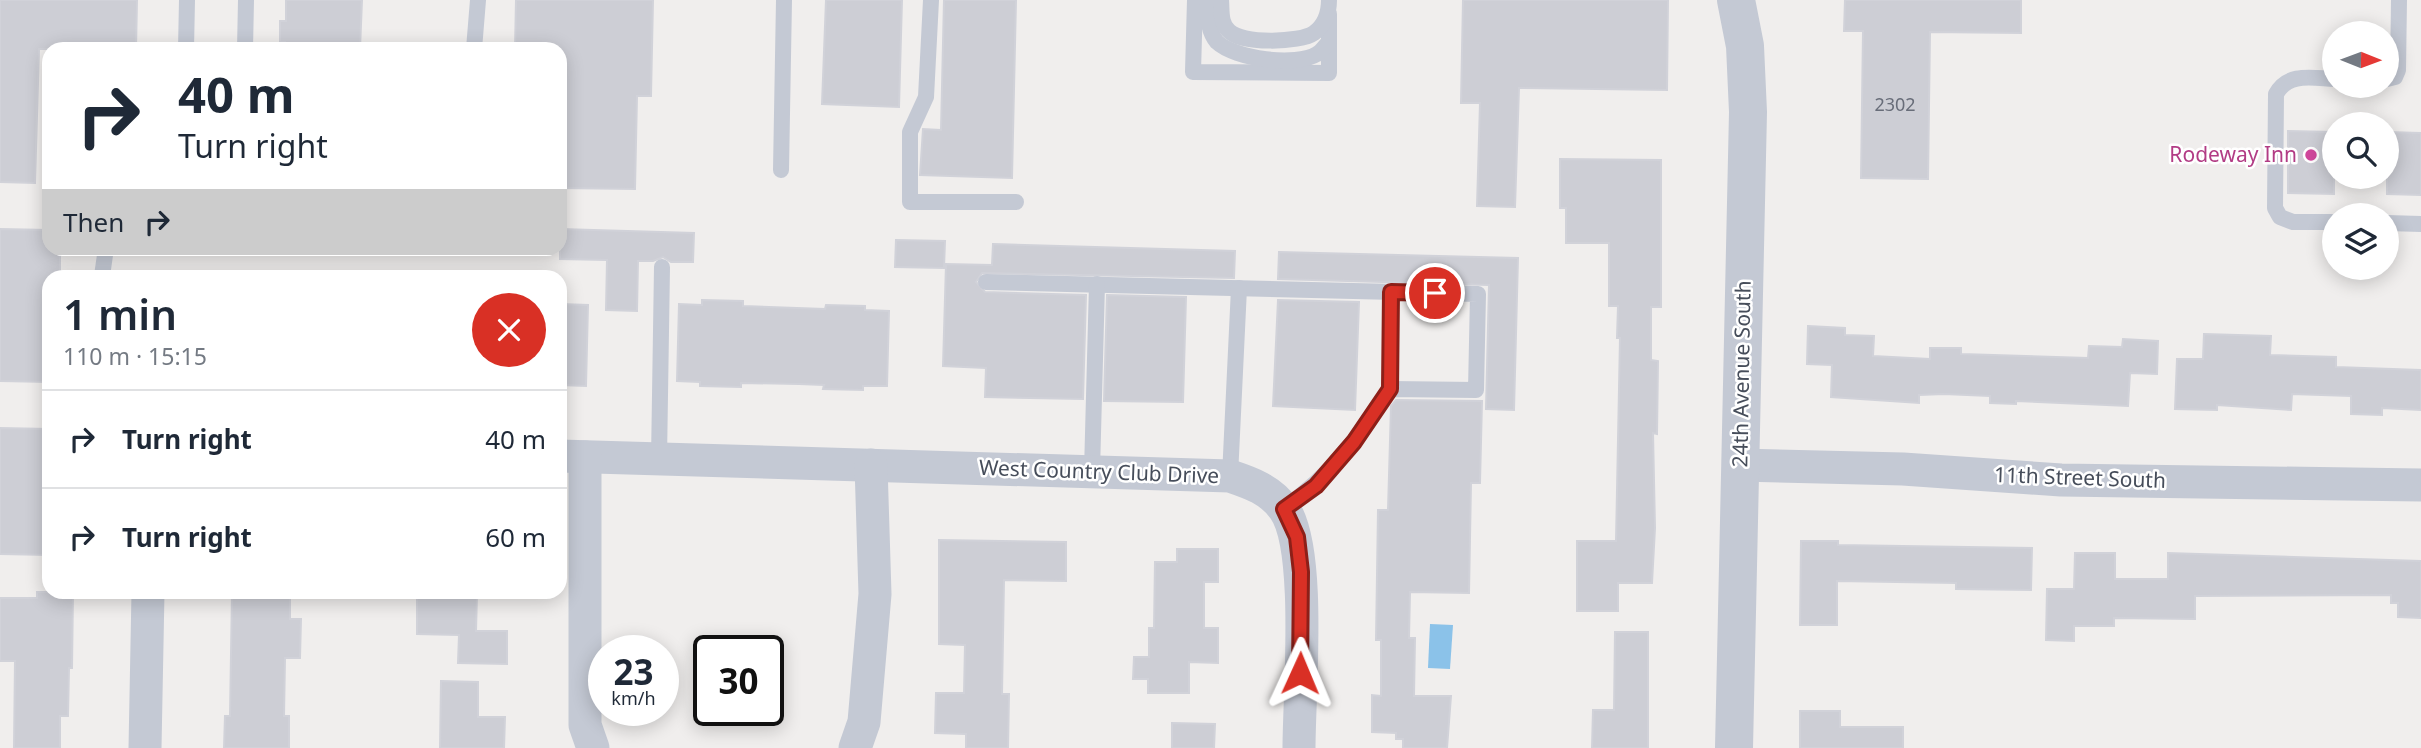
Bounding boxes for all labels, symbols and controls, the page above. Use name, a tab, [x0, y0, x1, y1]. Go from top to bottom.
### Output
north arrow	[2322, 21, 2399, 98]
map controls	[2322, 21, 2399, 280]
text: 40 m	[178, 61, 295, 127]
icon: right	[63, 70, 154, 161]
house number: 2302	[1874, 92, 1916, 116]
button: search	[2322, 112, 2399, 189]
text: Turn right	[178, 124, 328, 167]
place label: Rodeway Inn	[2169, 140, 2297, 168]
marker: Rodeway Inn	[2303, 147, 2319, 163]
icon: right	[138, 203, 176, 241]
button: layers	[2322, 203, 2399, 280]
text: Then	[63, 204, 124, 240]
pin	[1405, 263, 1465, 323]
icon: arrive	[1416, 274, 1454, 312]
street label: 24th Avenue South	[1725, 280, 1757, 468]
text: 1 min	[63, 285, 177, 342]
button: close	[472, 293, 546, 367]
text: 110 m · 15:15	[63, 340, 207, 372]
icon: right	[63, 420, 101, 458]
text: Turn right	[122, 421, 252, 457]
text: 40 m	[485, 421, 546, 457]
street label: West Country Club Drive	[978, 453, 1220, 489]
street label: 11th Street South	[1994, 460, 2166, 494]
icon: right	[63, 518, 101, 556]
text: Turn right	[122, 519, 252, 555]
text: 60 m	[485, 519, 546, 555]
speed limit sign: 30	[693, 635, 784, 726]
position arrow	[1263, 636, 1337, 710]
text: 23	[613, 648, 654, 695]
text: km/h	[611, 686, 656, 710]

